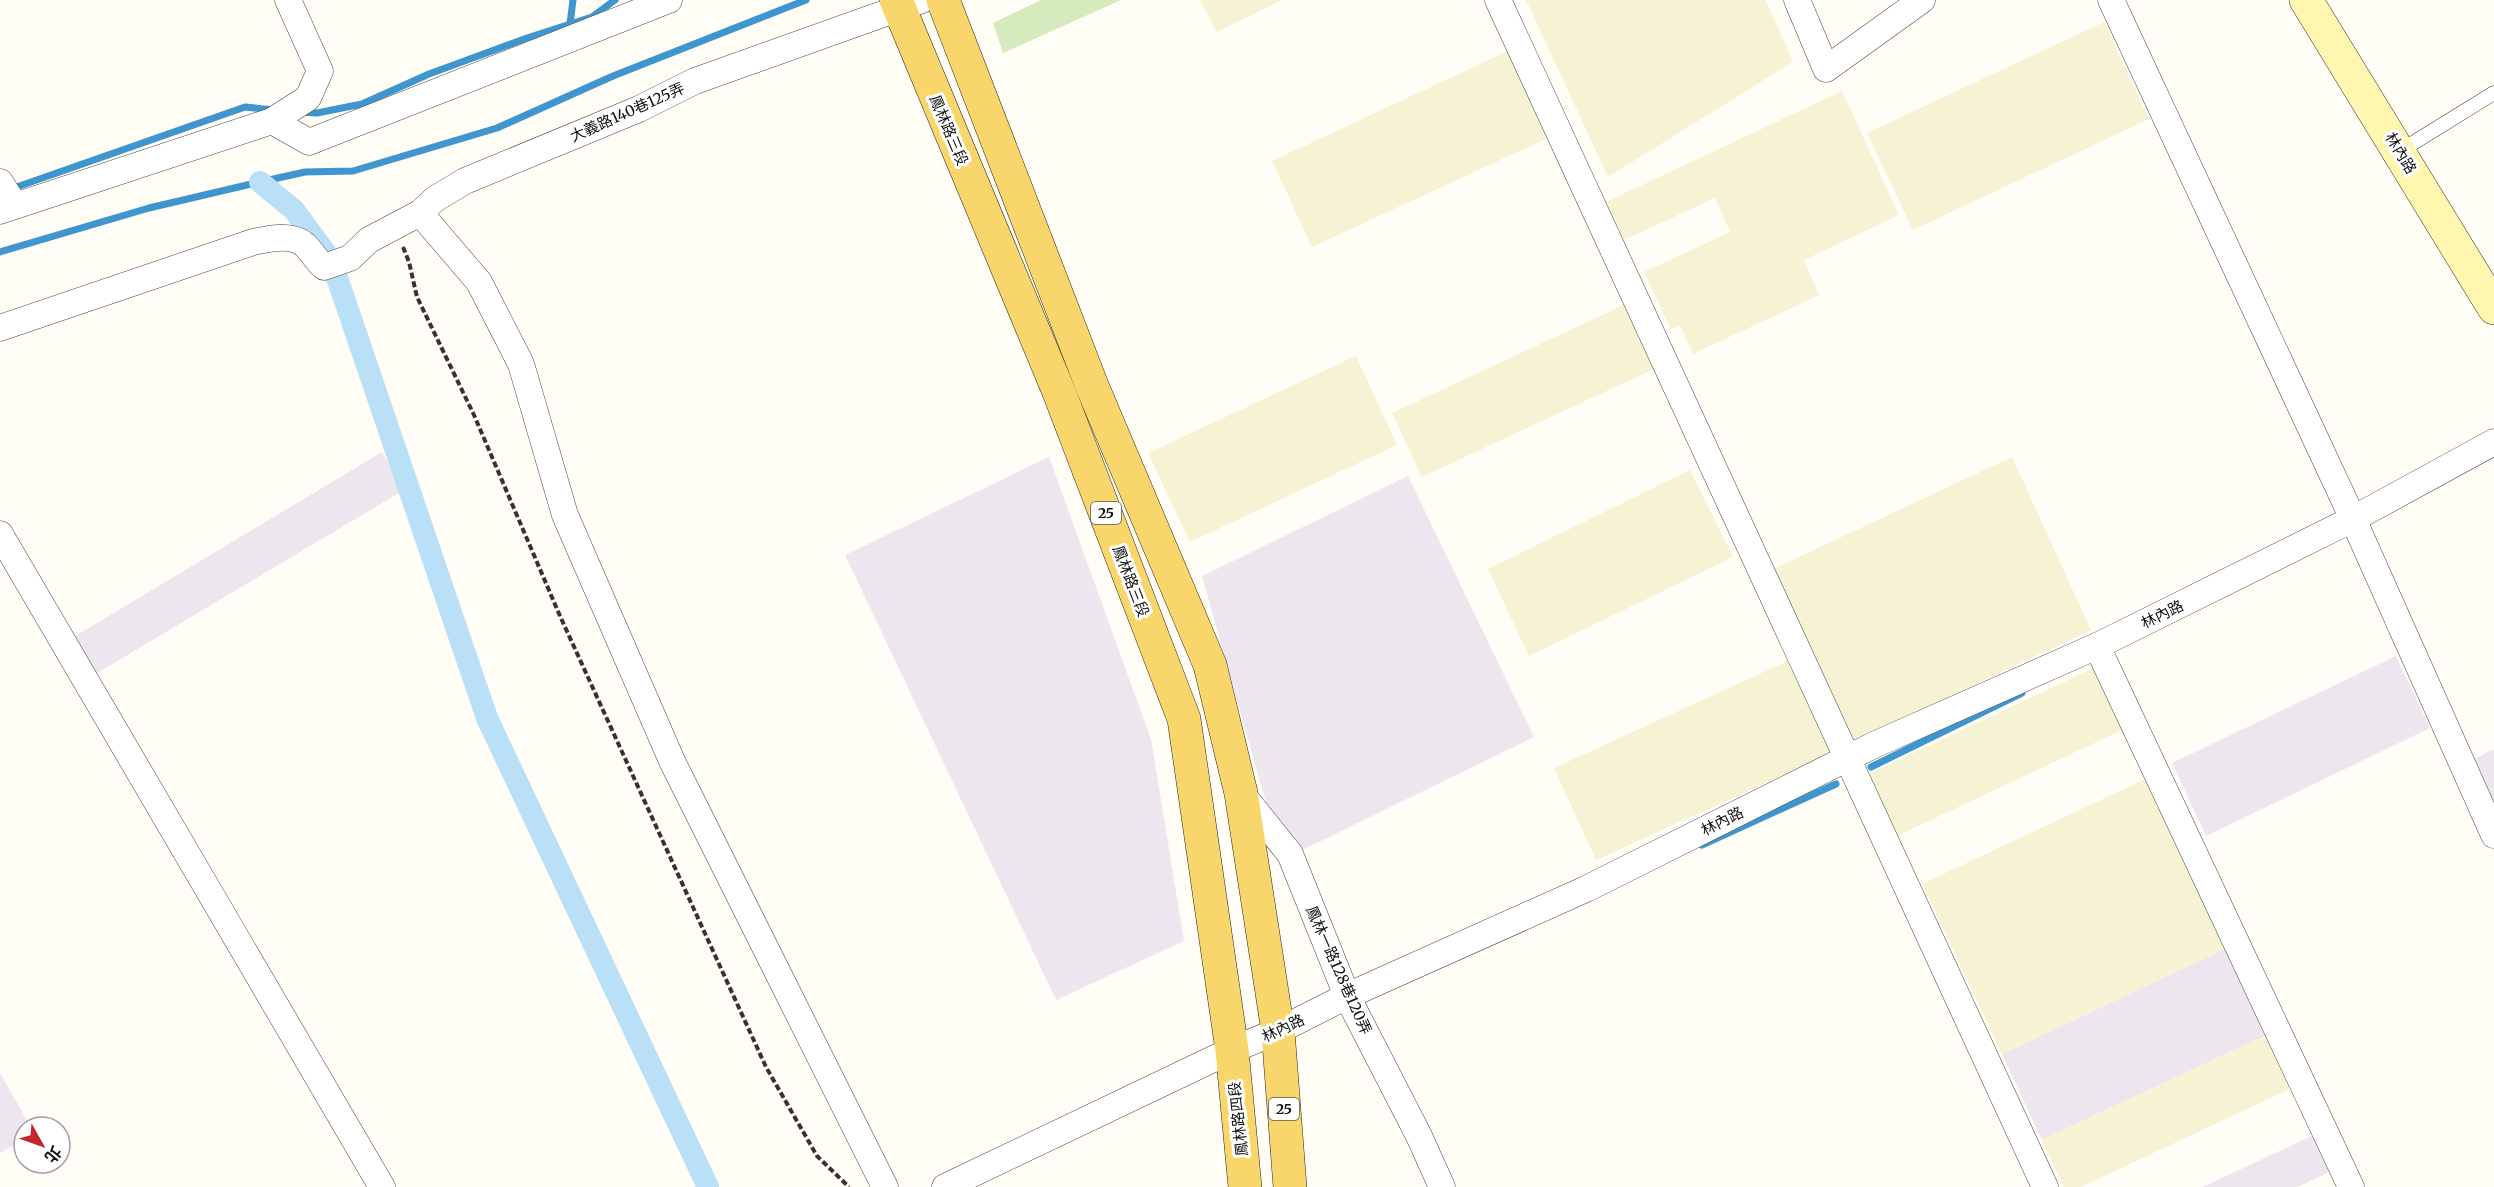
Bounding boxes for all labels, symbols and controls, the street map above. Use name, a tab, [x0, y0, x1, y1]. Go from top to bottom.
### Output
street label: 大義路140巷125弄	[567, 78, 687, 146]
street label: 鳳林路三段	[926, 92, 972, 168]
street label: 林內路	[2381, 129, 2421, 177]
road number: 25	[1091, 502, 1121, 524]
street label: 鳳林路三段	[1109, 543, 1153, 619]
street label: 林內路	[2138, 596, 2186, 632]
street label: 林內路	[1698, 802, 1746, 840]
street label: 鳳林一路128巷120弄	[1302, 903, 1376, 1037]
street label: 林內路	[1259, 1010, 1307, 1046]
street label: 鳳林路四段	[1225, 1081, 1251, 1157]
road number: 25	[1269, 1098, 1299, 1120]
north arrow	[12, 1115, 72, 1175]
text: 北	[41, 1142, 66, 1167]

